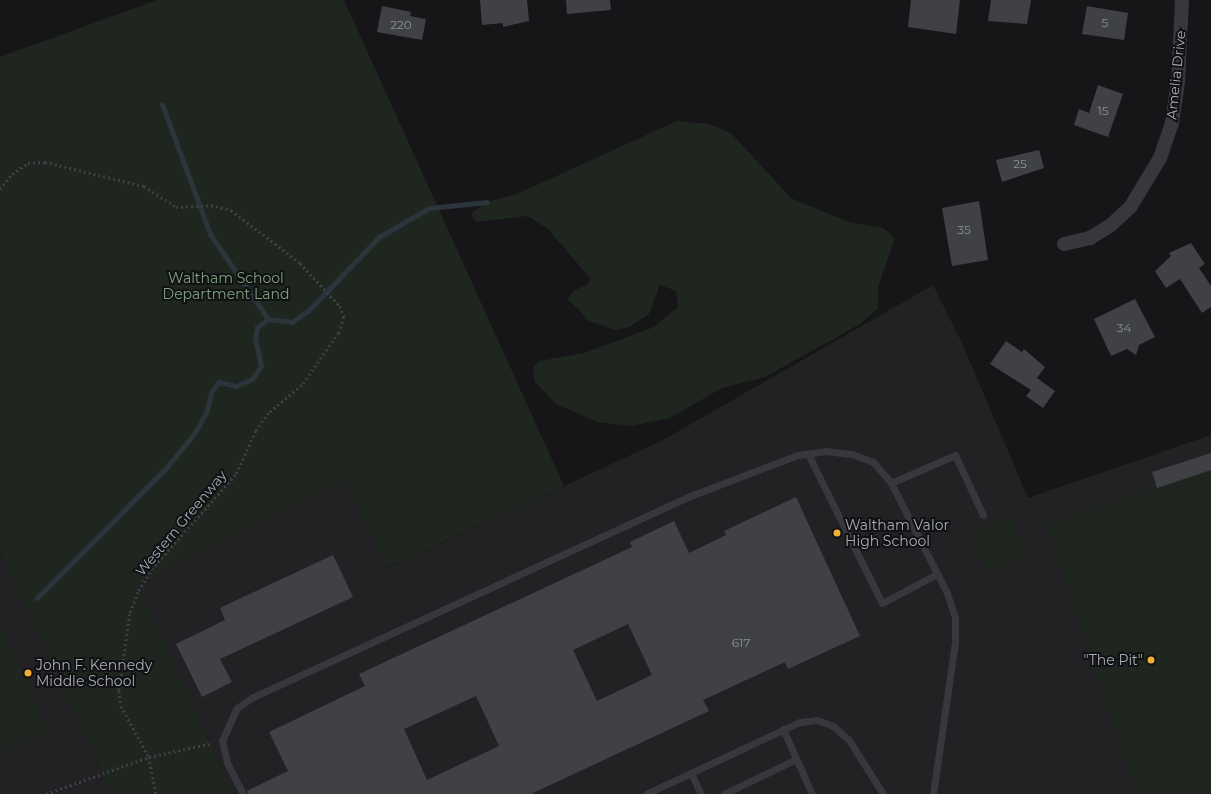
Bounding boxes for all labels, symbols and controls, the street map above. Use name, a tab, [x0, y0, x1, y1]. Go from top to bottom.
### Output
house number: 5	[1102, 16, 1108, 30]
house number: 220	[390, 18, 412, 32]
street label: Amelia Drive	[1163, 30, 1189, 120]
house number: 15	[1097, 104, 1109, 118]
house number: 25	[1013, 157, 1027, 171]
house number: 35	[957, 223, 971, 237]
park label: Waltham School Department Land	[163, 270, 289, 302]
house number: 34	[1117, 321, 1131, 335]
street label: Western Greenway	[132, 467, 230, 579]
place label: Waltham Valor High School	[845, 517, 949, 550]
marker: Waltham Valor High School	[832, 528, 842, 538]
house number: 617	[732, 636, 750, 650]
place label: "The Pit"	[1083, 652, 1143, 668]
marker: "The Pit"	[1146, 655, 1156, 665]
place label: John F. Kennedy Middle School	[36, 657, 152, 690]
marker: John F. Kennedy Middle School	[23, 668, 33, 678]

